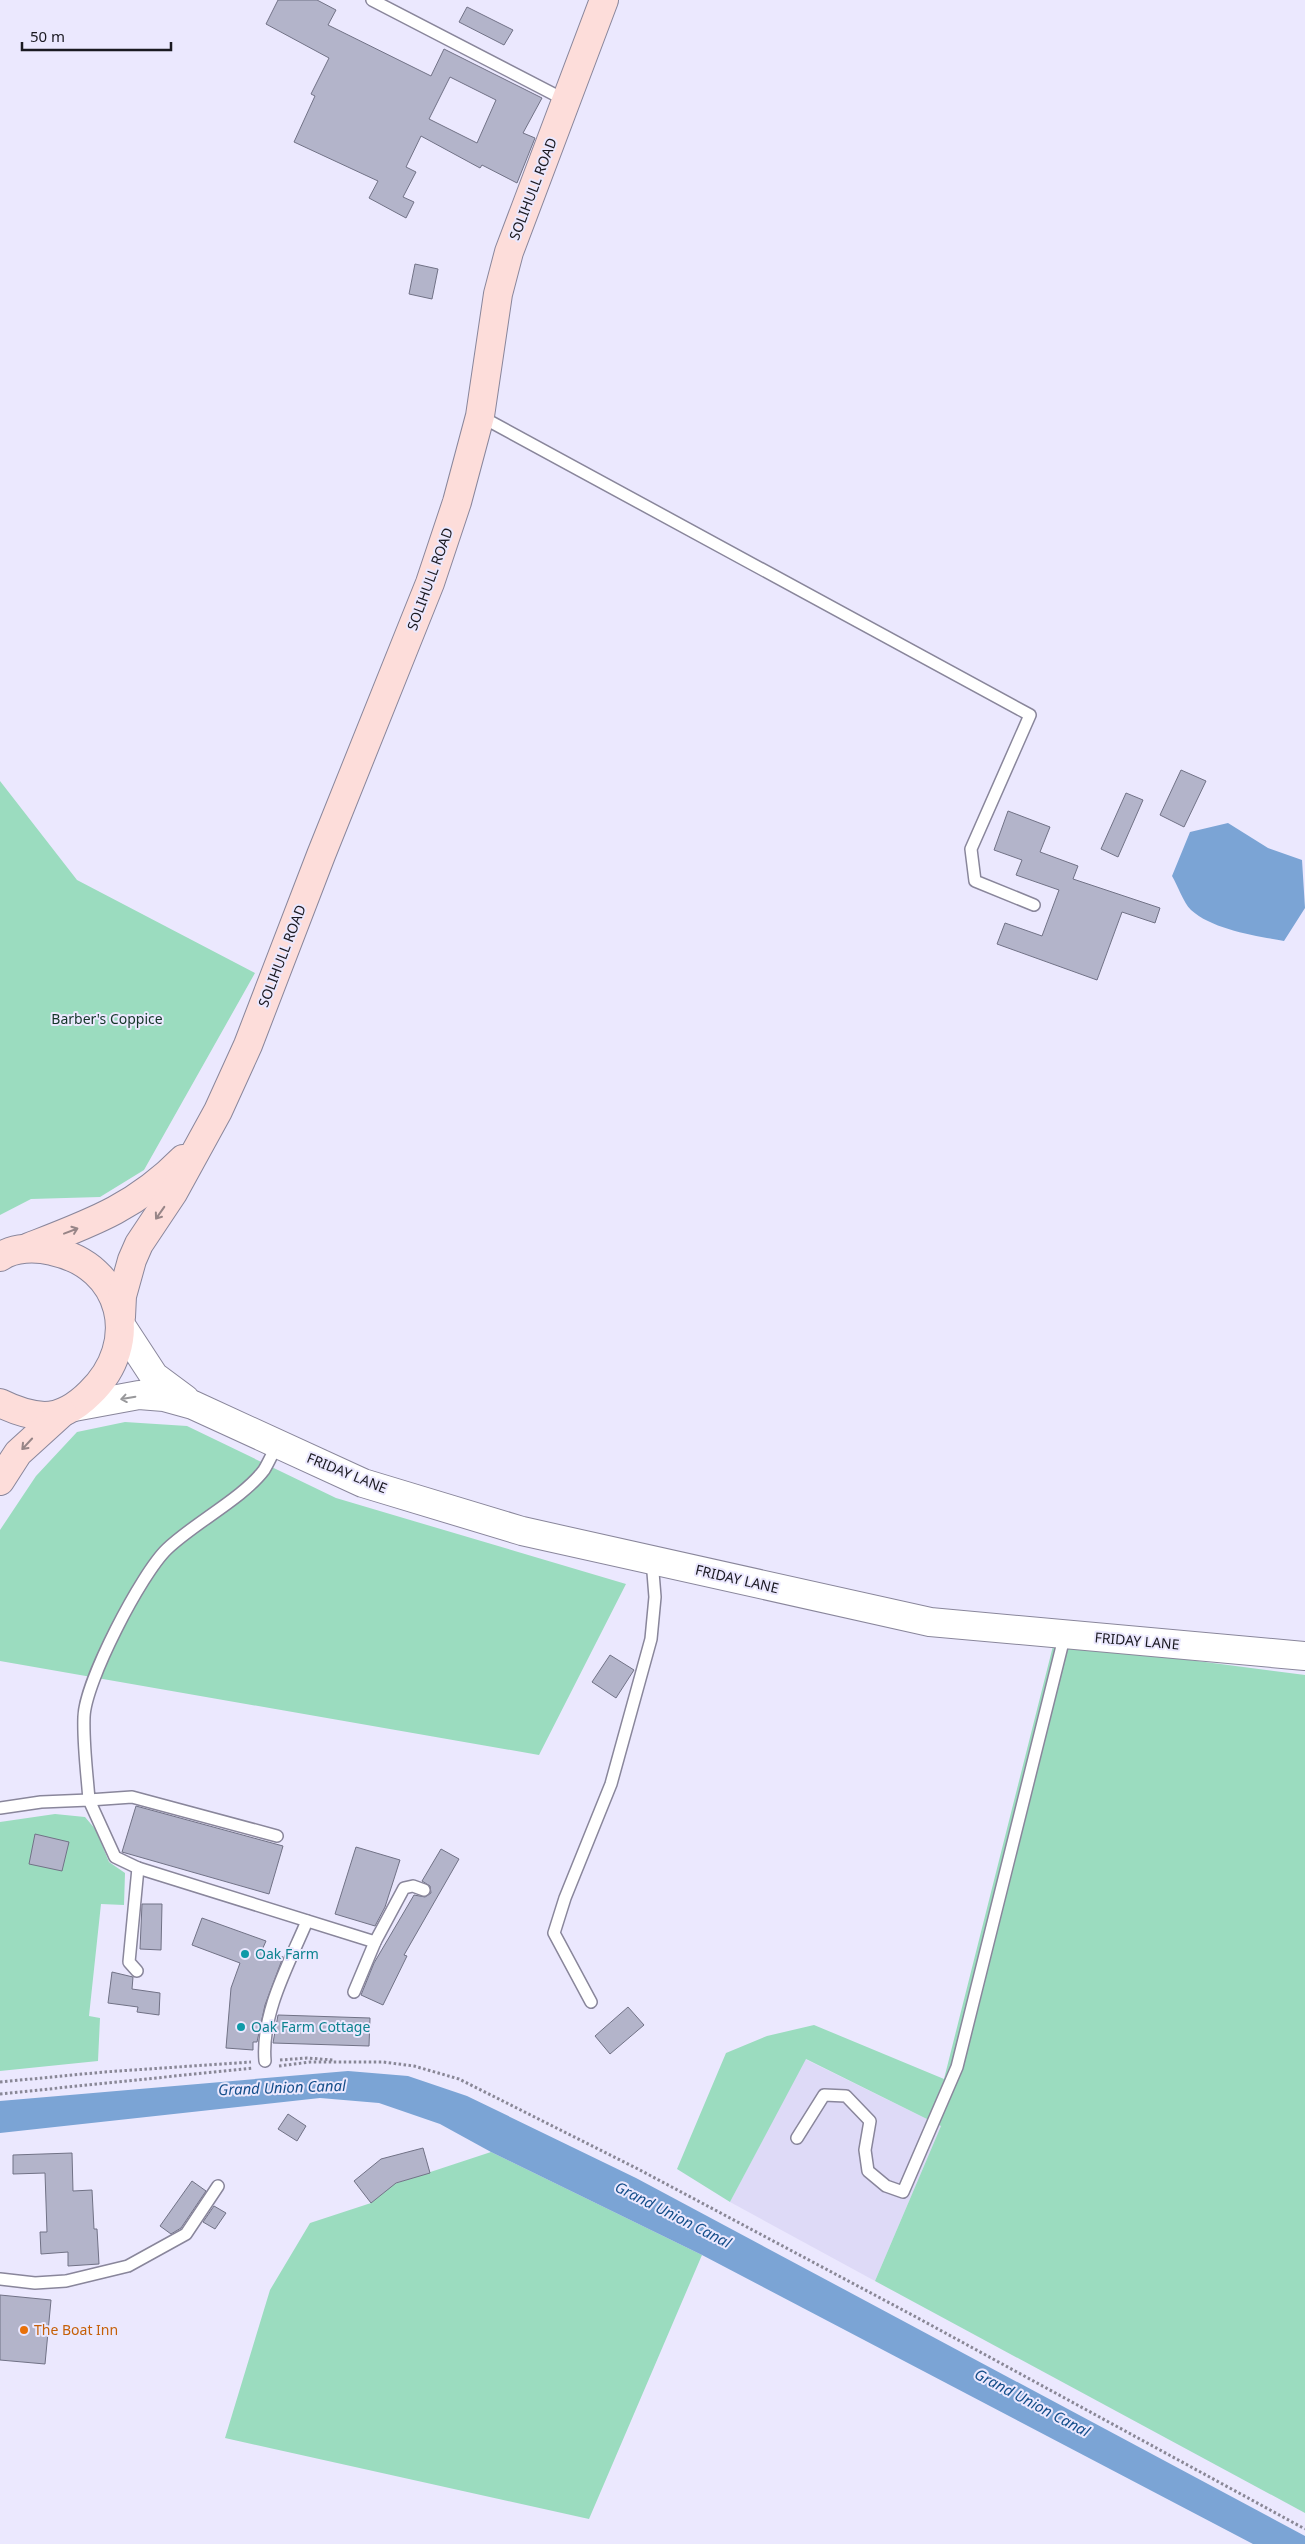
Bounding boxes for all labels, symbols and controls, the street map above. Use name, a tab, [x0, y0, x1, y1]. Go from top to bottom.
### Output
scale bar	[22, 20, 171, 52]
text: 50 m	[30, 26, 65, 46]
street label: SOLIHULL ROAD	[504, 135, 561, 243]
street label: SOLIHULL ROAD	[402, 525, 457, 633]
street label: SOLIHULL ROAD	[253, 902, 310, 1010]
park label: Barber's Coppice	[51, 1009, 163, 1028]
one-way arrow	[155, 1205, 165, 1219]
one-way arrow	[63, 1226, 78, 1235]
one-way arrow	[120, 1393, 136, 1403]
one-way arrow	[21, 1438, 33, 1450]
street label: FRIDAY LANE	[304, 1448, 390, 1497]
street label: FRIDAY LANE	[694, 1560, 781, 1597]
street label: FRIDAY LANE	[1094, 1627, 1180, 1654]
place label: Oak Farm	[255, 1944, 319, 1963]
marker: Oak Farm	[239, 1948, 251, 1960]
place label: Oak Farm Cottage	[251, 2017, 370, 2036]
marker: Oak Farm Cottage	[235, 2021, 247, 2033]
water label: Grand Union Canal	[218, 2075, 347, 2099]
water label: Grand Union Canal	[612, 2176, 736, 2253]
place label: The Boat Inn	[34, 2320, 118, 2339]
marker: The Boat Inn	[18, 2324, 30, 2336]
water label: Grand Union Canal	[971, 2363, 1095, 2441]

